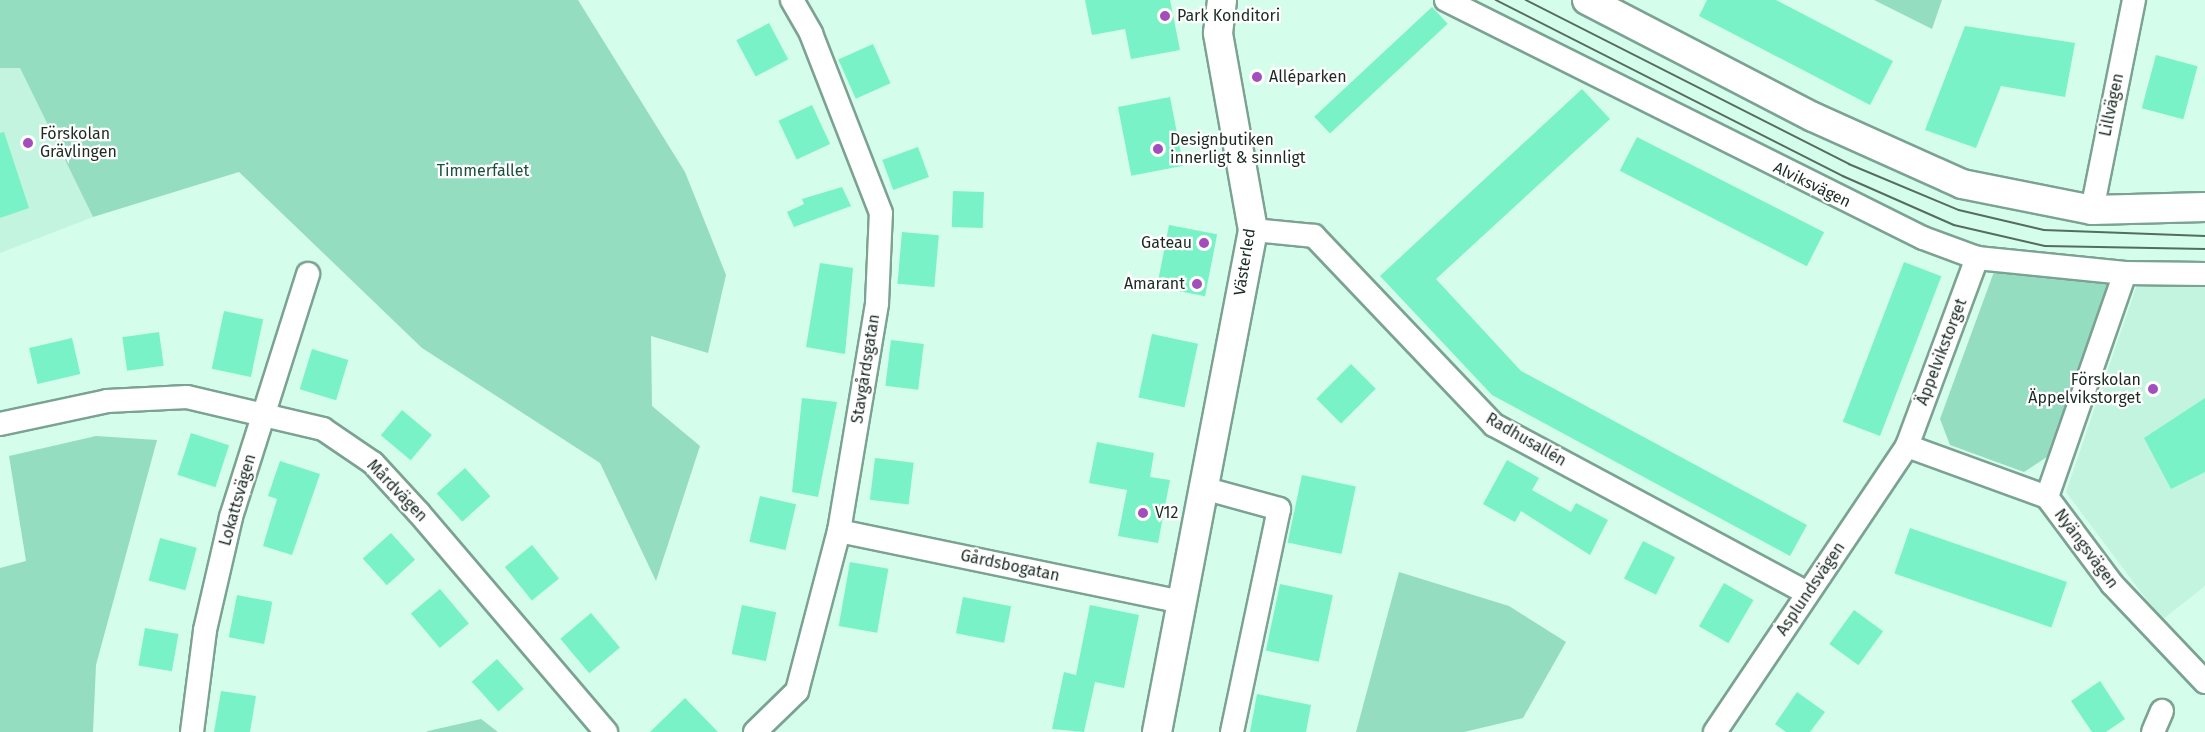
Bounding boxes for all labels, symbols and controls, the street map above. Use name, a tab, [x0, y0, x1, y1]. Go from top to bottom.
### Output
place label: Park Konditori	[1177, 6, 1280, 26]
marker: Park Konditori	[1158, 9, 1172, 23]
place label: Alléparken	[1269, 67, 1347, 87]
marker: Alléparken	[1250, 70, 1264, 84]
street label: Lillvägen	[2096, 72, 2128, 138]
place label: Förskolan Grävlingen	[40, 124, 117, 162]
place label: Designbutiken innerligt & sinnligt	[1170, 130, 1306, 168]
marker: Förskolan Grävlingen	[21, 136, 35, 150]
marker: Designbutiken innerligt & sinnligt	[1151, 142, 1165, 156]
street label: Alviksvägen	[1770, 158, 1854, 212]
park label: Timmerfallet	[437, 161, 529, 181]
street label: Västerled	[1230, 227, 1260, 297]
place label: Gateau	[1141, 233, 1192, 253]
marker: Gateau	[1197, 236, 1211, 250]
place label: Amarant	[1124, 274, 1185, 294]
marker: Amarant	[1190, 277, 1204, 291]
street label: Äppelvikstorget	[1913, 296, 1971, 408]
street label: Stavgårdsgatan	[848, 313, 884, 425]
place label: Förskolan Äppelvikstorget	[2028, 370, 2141, 408]
marker: Förskolan Äppelvikstorget	[2146, 382, 2160, 396]
street label: Radhusallén	[1482, 409, 1570, 471]
street label: Lokattsvägen	[216, 452, 260, 548]
street label: Mårdvägen	[363, 456, 431, 526]
place label: V12	[1155, 503, 1178, 523]
marker: V12	[1136, 506, 1150, 520]
street label: Nyängsvägen	[2050, 506, 2122, 592]
street label: Asplundsvägen	[1773, 539, 1849, 639]
street label: Gårdsbogatan	[959, 546, 1061, 586]

